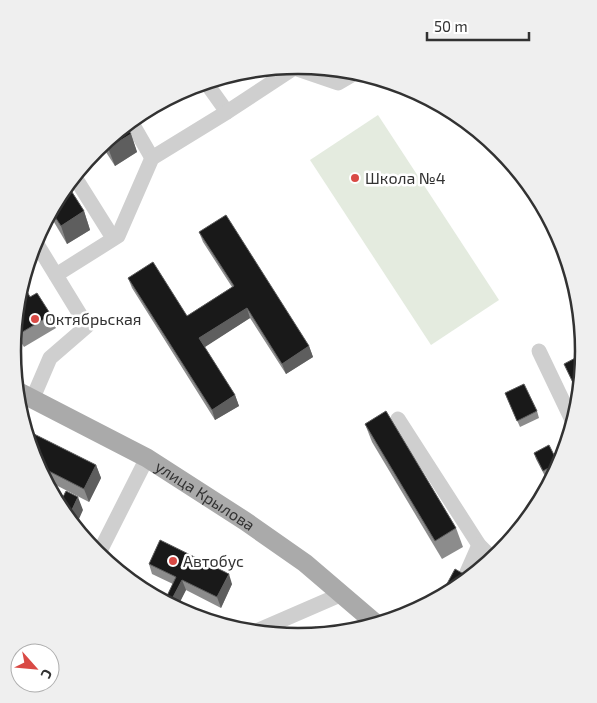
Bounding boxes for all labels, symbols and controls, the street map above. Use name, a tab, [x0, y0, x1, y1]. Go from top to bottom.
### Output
scale bar	[427, 10, 530, 42]
text: 50 m	[434, 17, 468, 35]
place label: Школа №4	[365, 168, 446, 187]
marker: Школа №4	[349, 172, 361, 184]
place label: Октябрьская	[45, 309, 142, 328]
marker: Октябрьская	[29, 313, 41, 325]
street label: улица Крылова	[152, 456, 259, 534]
place label: Автобус	[183, 551, 244, 571]
marker: Автобус	[167, 555, 179, 567]
north arrow	[10, 643, 60, 693]
text: С	[38, 667, 56, 682]

